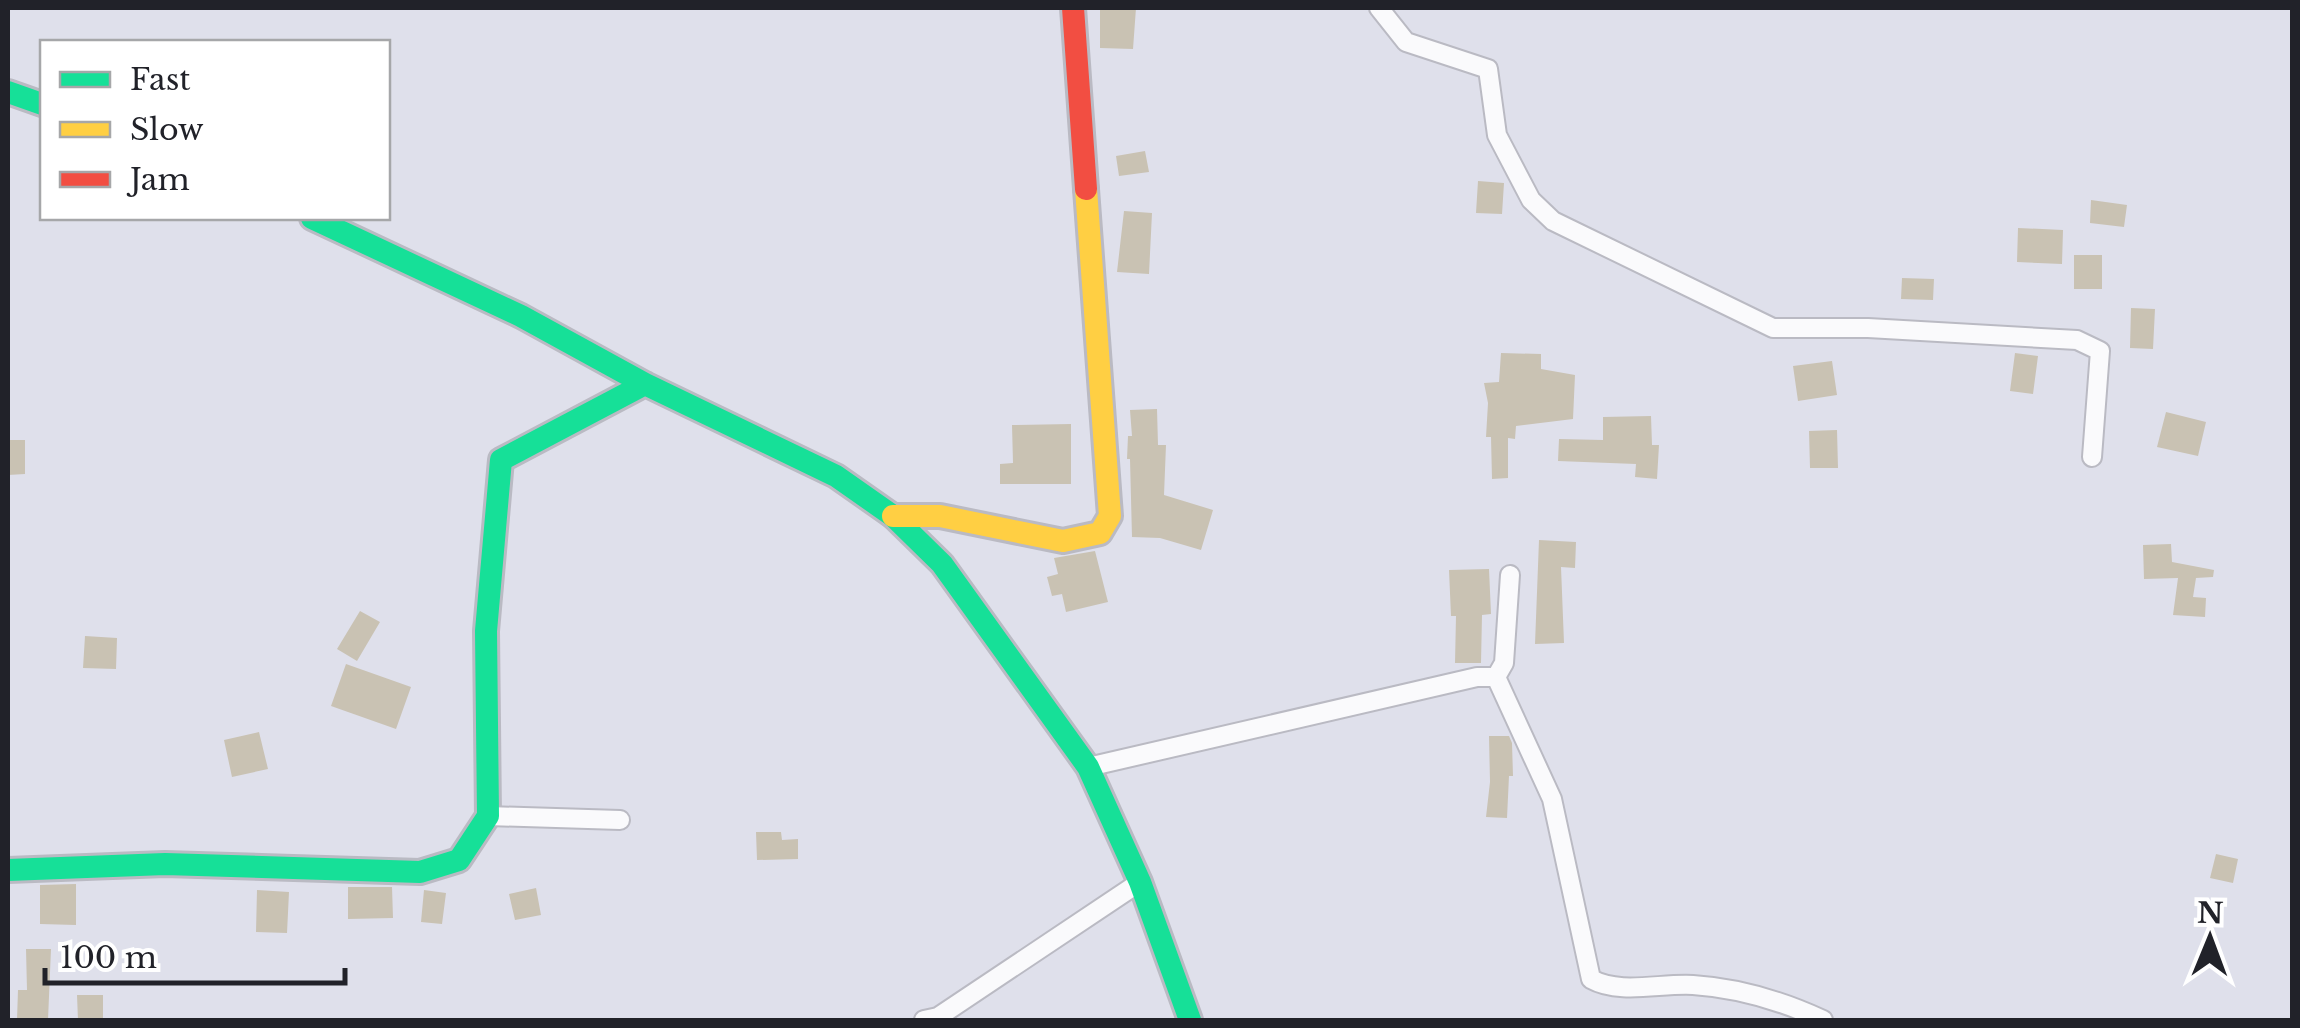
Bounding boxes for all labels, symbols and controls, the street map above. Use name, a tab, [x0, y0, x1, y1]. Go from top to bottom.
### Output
legend	[40, 40, 390, 220]
text: Fast	[130, 61, 191, 98]
text: Slow	[130, 111, 204, 148]
text: Jam	[126, 161, 190, 198]
north arrow	[2160, 888, 2260, 988]
text: N	[2197, 896, 2224, 931]
scale bar	[45, 923, 345, 985]
text: 100 m	[60, 939, 157, 976]

